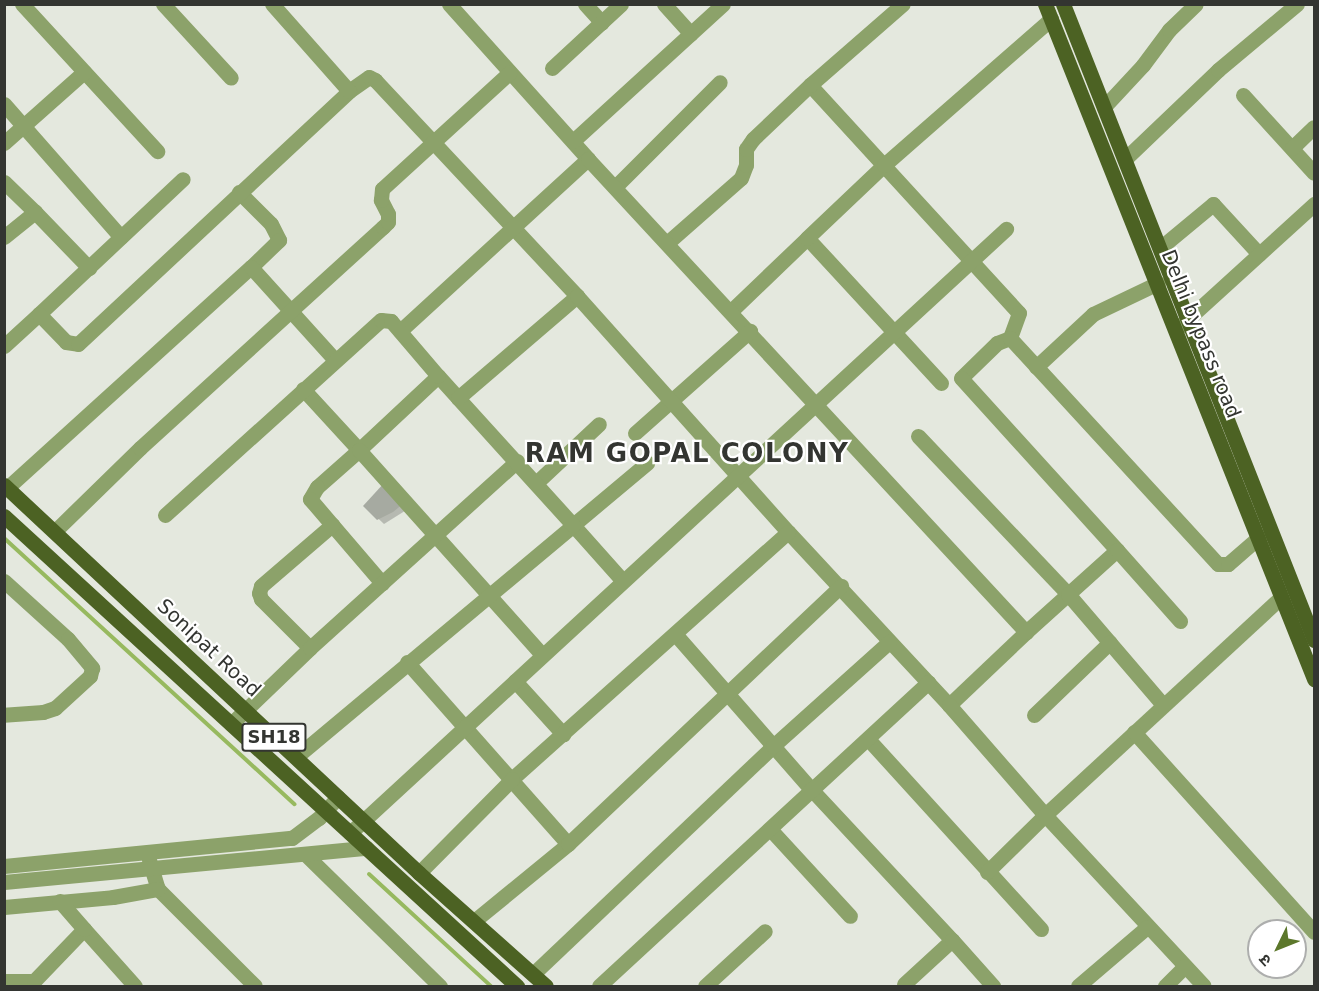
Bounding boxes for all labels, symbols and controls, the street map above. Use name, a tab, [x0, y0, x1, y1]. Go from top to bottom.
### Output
street label: Delhi bypass road	[1156, 246, 1246, 422]
district label: RAM GOPAL COLONY	[525, 438, 849, 470]
street label: Sonipat Road	[152, 594, 266, 702]
road number: SH18	[241, 722, 307, 752]
north arrow	[1247, 919, 1307, 979]
text: उ	[1255, 950, 1275, 970]

